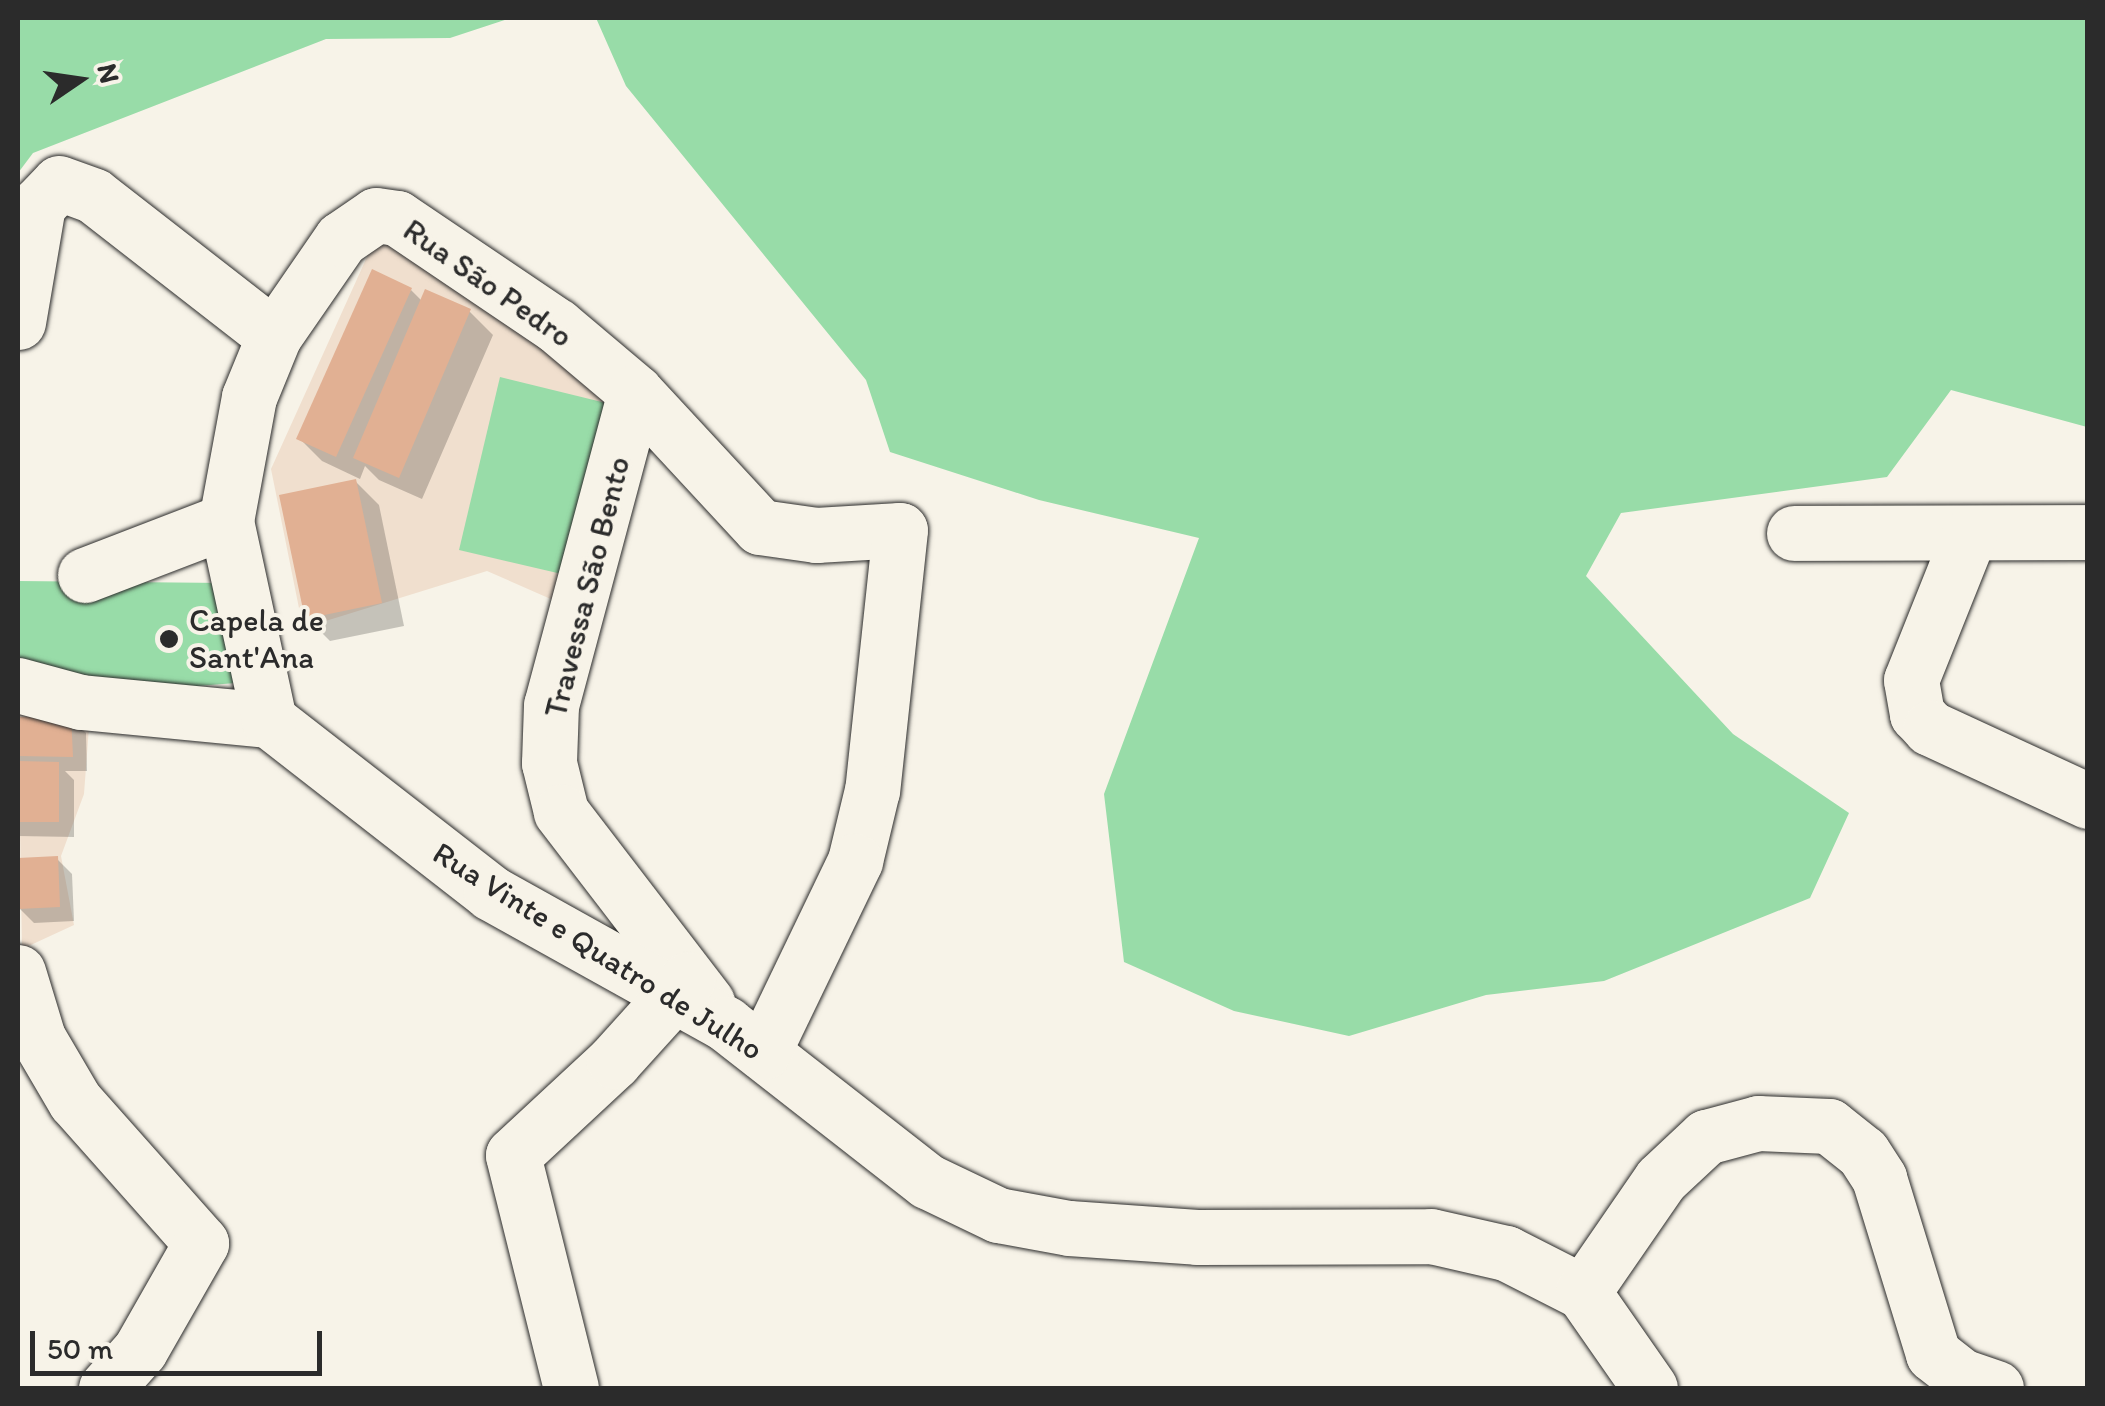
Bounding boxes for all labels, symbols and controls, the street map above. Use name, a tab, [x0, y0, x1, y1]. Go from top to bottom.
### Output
north arrow	[30, 30, 130, 130]
text: N	[91, 60, 128, 86]
street label: Rua São Pedro	[396, 211, 580, 355]
street label: Travessa São Bento	[536, 452, 638, 722]
place label: Capela de Sant'Ana	[189, 602, 324, 677]
marker: Capela de Sant'Ana	[158, 628, 180, 650]
street label: Rua Vinte e Quatro de Julho	[426, 834, 770, 1068]
scale bar	[35, 1311, 328, 1373]
text: 50 m	[47, 1330, 113, 1367]

